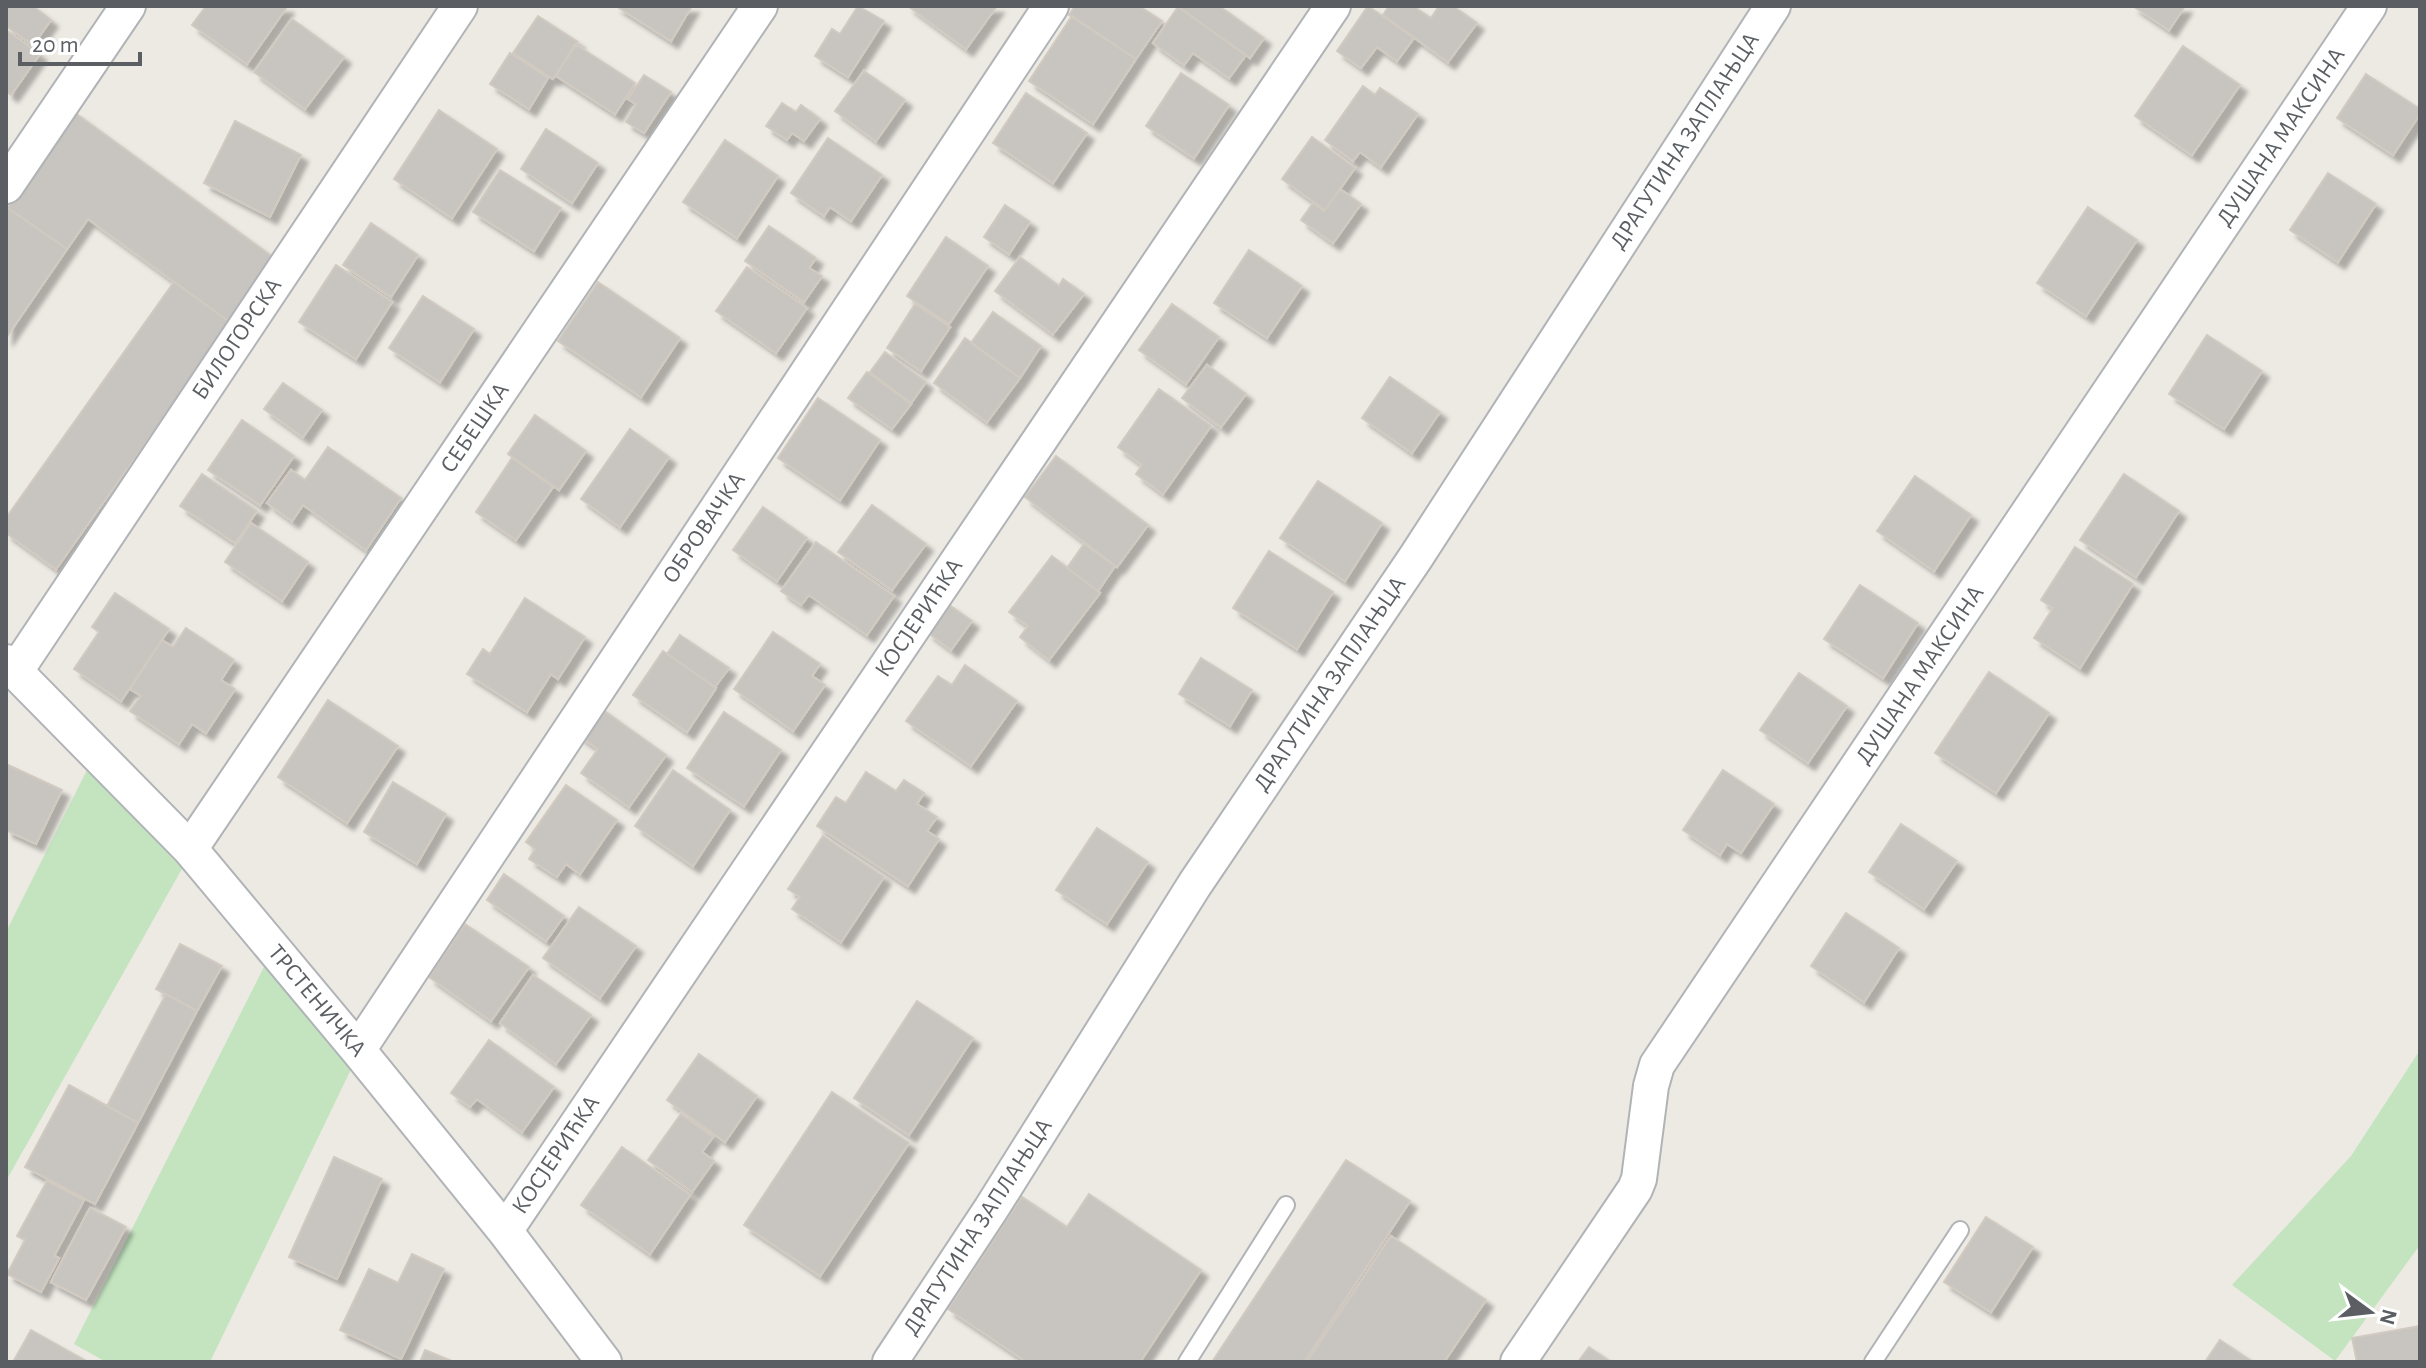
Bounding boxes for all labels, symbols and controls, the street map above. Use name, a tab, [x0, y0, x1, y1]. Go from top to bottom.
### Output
scale bar	[20, 16, 140, 66]
street label: ДРАГУТИНА ЗАПЛАЊЦА	[1606, 28, 1764, 254]
text: 20 m	[32, 33, 79, 57]
street label: ДУШАНА МАКСИНА	[2212, 43, 2350, 231]
street label: БИЛОГОРСКА	[188, 274, 286, 404]
street label: СЕБЕШКА	[436, 379, 514, 477]
street label: ОБРОВАЧКА	[658, 468, 750, 588]
street label: КОСЈЕРИЋКА	[871, 554, 967, 682]
street label: ДРАГУТИНА ЗАПЛАЊЦА	[1249, 573, 1411, 795]
street label: ДУШАНА МАКСИНА	[1851, 581, 1989, 769]
street label: ТРСТЕНИЧКА	[264, 941, 370, 1061]
street label: КОСЈЕРИЋКА	[508, 1091, 604, 1219]
street label: ДРАГУТИНА ЗАПЛАЊЦА	[899, 1114, 1057, 1340]
north arrow	[2330, 1272, 2410, 1352]
text: N	[2376, 1307, 2401, 1327]

